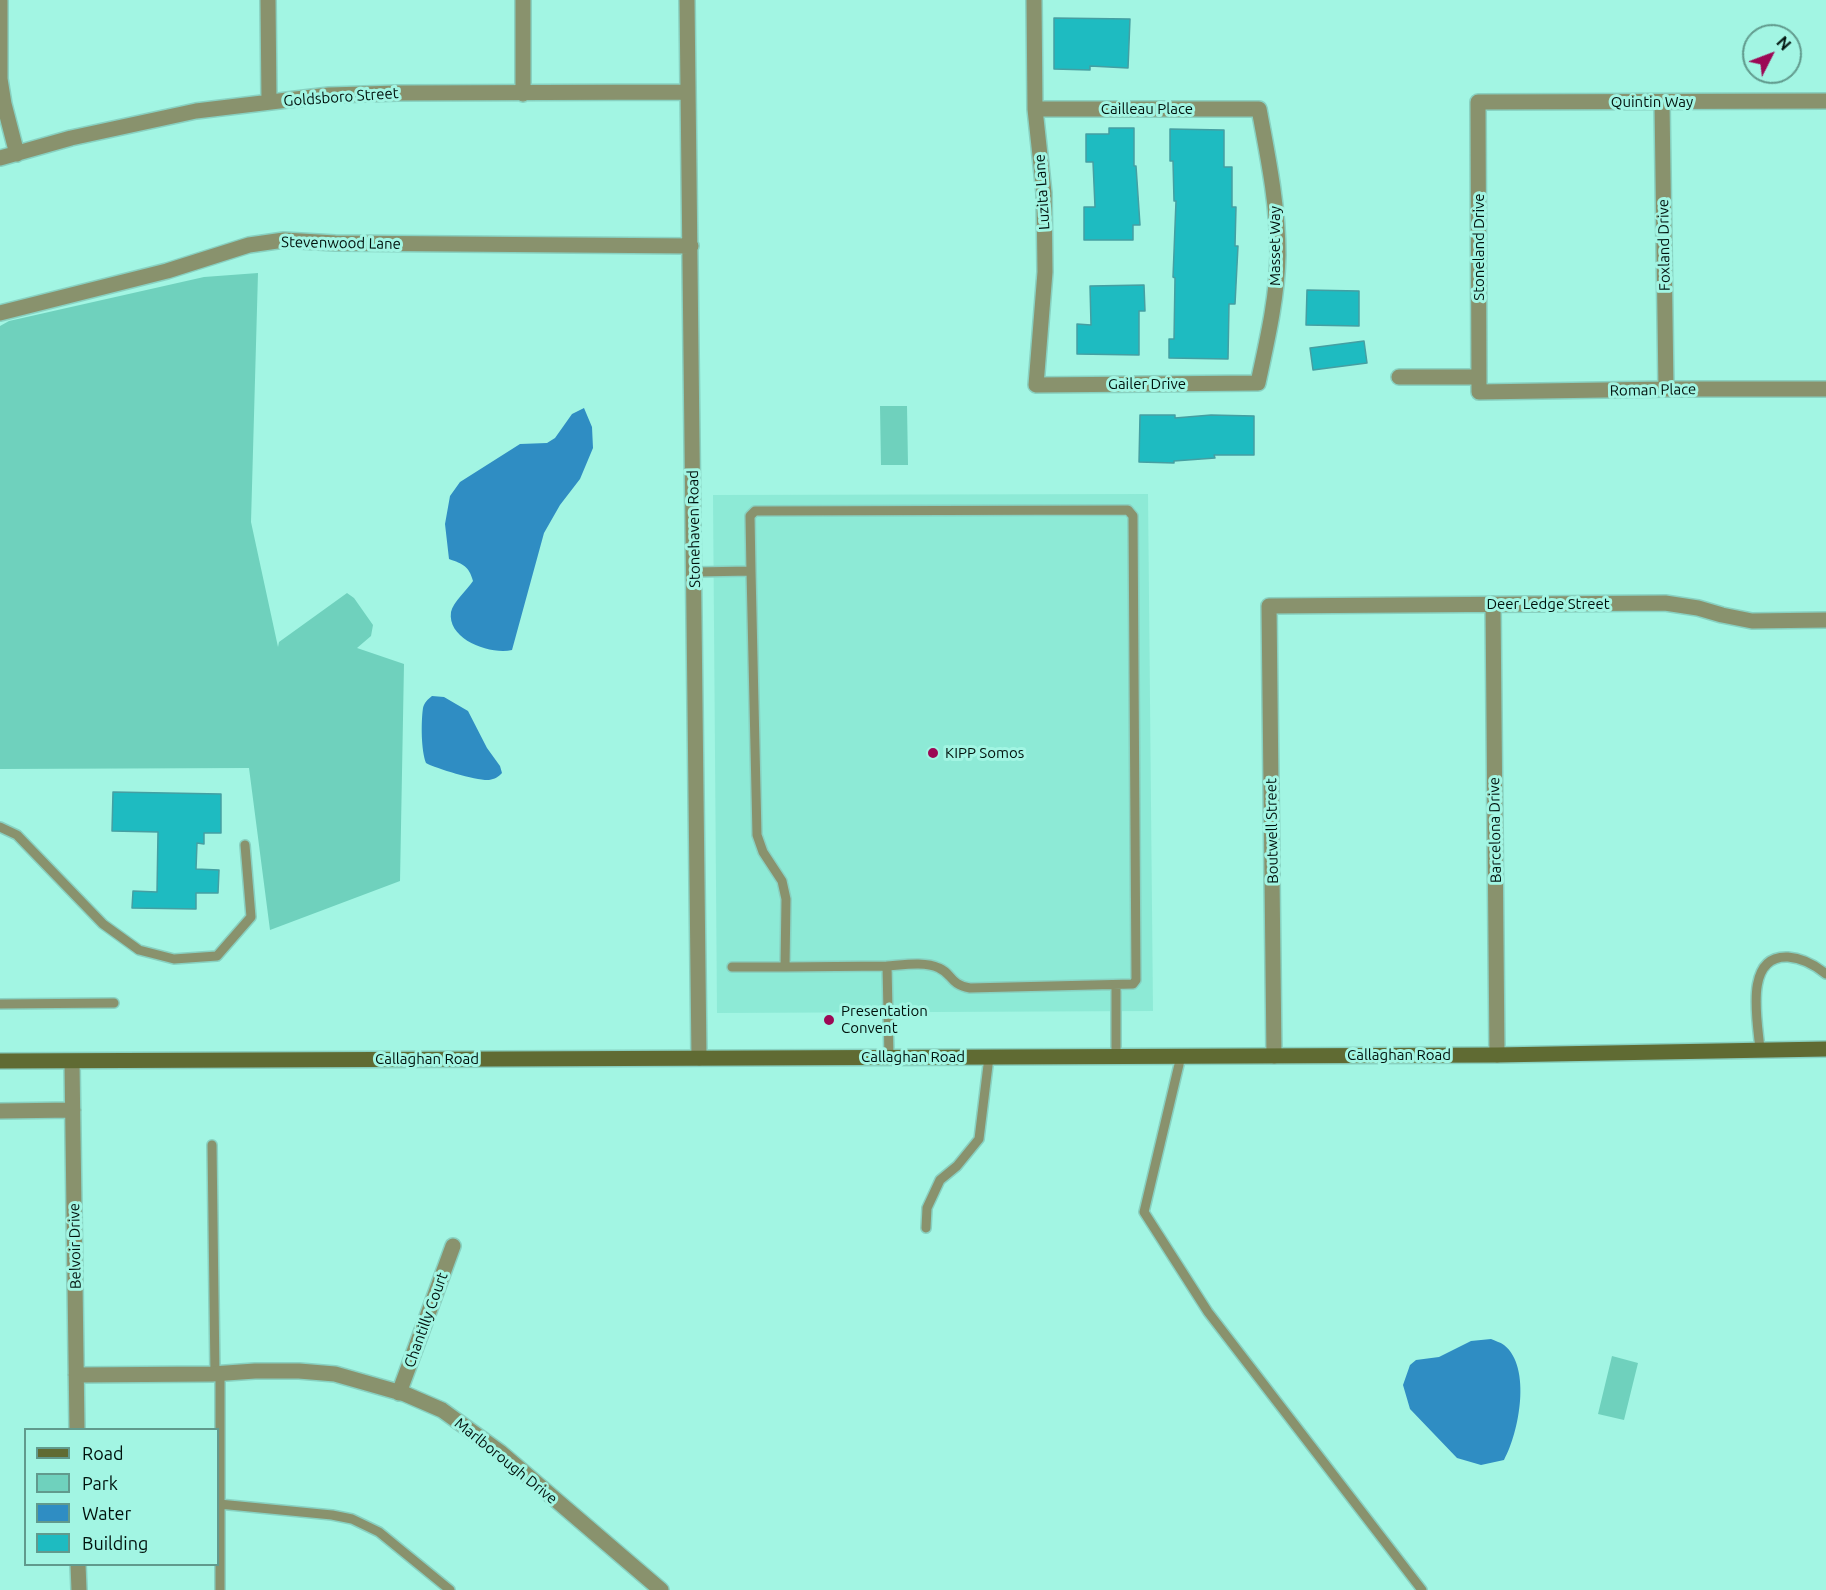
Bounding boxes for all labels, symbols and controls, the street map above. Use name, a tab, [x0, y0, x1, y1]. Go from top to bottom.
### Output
north arrow	[1742, 24, 1802, 84]
text: N	[1773, 33, 1795, 54]
street label: Goldsboro Street	[283, 84, 399, 110]
street label: Quintin Way	[1611, 93, 1693, 111]
street label: Cailleau Place	[1101, 100, 1193, 118]
street label: Luzita Lane	[1030, 153, 1054, 231]
street label: Stoneland Drive	[1470, 193, 1488, 301]
street label: Foxland Drive	[1654, 199, 1674, 291]
street label: Masset Way	[1266, 206, 1284, 286]
street label: Stevenwood Lane	[281, 233, 401, 253]
street label: Gailer Drive	[1108, 375, 1186, 393]
street label: Roman Place	[1610, 380, 1696, 400]
street label: Stonehaven Road	[684, 470, 704, 588]
street label: Deer Ledge Street	[1486, 595, 1610, 613]
place label: KIPP Somos	[945, 744, 1024, 762]
marker: KIPP Somos	[926, 746, 940, 760]
street label: Barcelona Drive	[1485, 777, 1505, 883]
street label: Boutwell Street	[1262, 778, 1282, 884]
place label: Presentation Convent	[841, 1002, 928, 1037]
marker: Presentation Convent	[822, 1013, 836, 1027]
street label: Callaghan Road	[1347, 1046, 1451, 1064]
street label: Callaghan Road	[861, 1048, 965, 1066]
street label: Callaghan Road	[375, 1050, 479, 1068]
street label: Belvoir Drive	[65, 1203, 85, 1289]
street label: Chantilly Court	[400, 1270, 452, 1370]
street label: Marlborough Drive	[451, 1414, 561, 1508]
legend	[24, 1428, 219, 1566]
text: Road	[82, 1443, 124, 1463]
text: Park	[82, 1473, 118, 1493]
text: Water	[82, 1503, 131, 1523]
text: Building	[82, 1533, 148, 1553]

